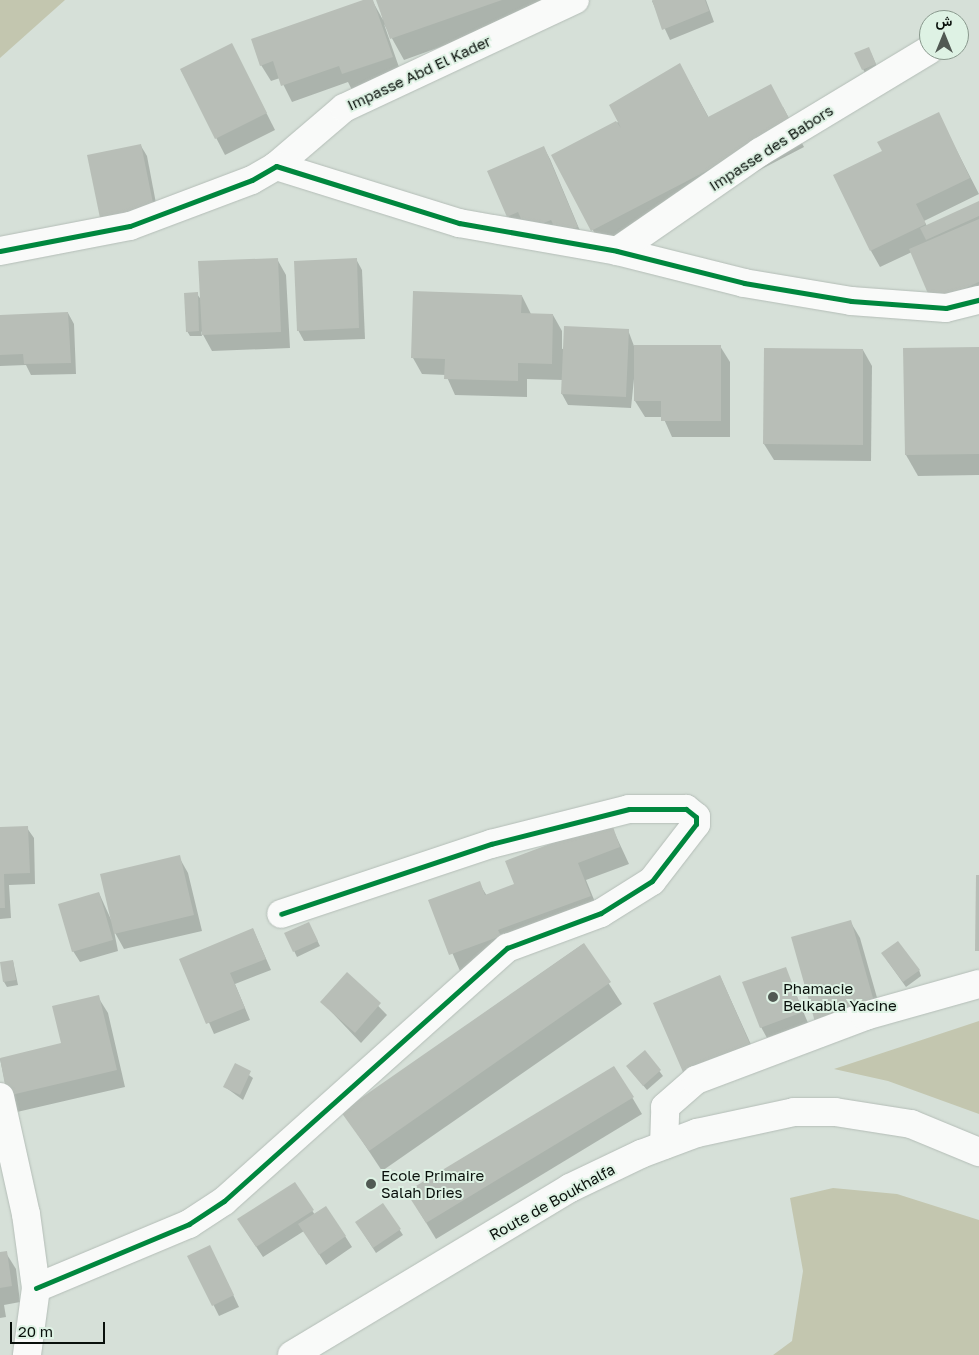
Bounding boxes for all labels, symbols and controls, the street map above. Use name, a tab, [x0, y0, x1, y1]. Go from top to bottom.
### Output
north arrow	[919, 10, 969, 60]
text: ش	[936, 12, 952, 29]
street label: Impasse Abd El Kader	[344, 32, 494, 114]
street label: Impasse des Babors	[706, 101, 836, 195]
place label: Phamacie Belkabla Yacine	[783, 979, 897, 1014]
marker: Phamacie Belkabla Yacine	[767, 991, 779, 1003]
street label: Route de Boukhalfa	[486, 1160, 618, 1244]
place label: Ecole Primaire Salah Dries	[381, 1166, 484, 1201]
marker: Ecole Primaire Salah Dries	[365, 1178, 377, 1190]
scale bar	[12, 1312, 108, 1344]
text: 20 m	[18, 1322, 53, 1340]

